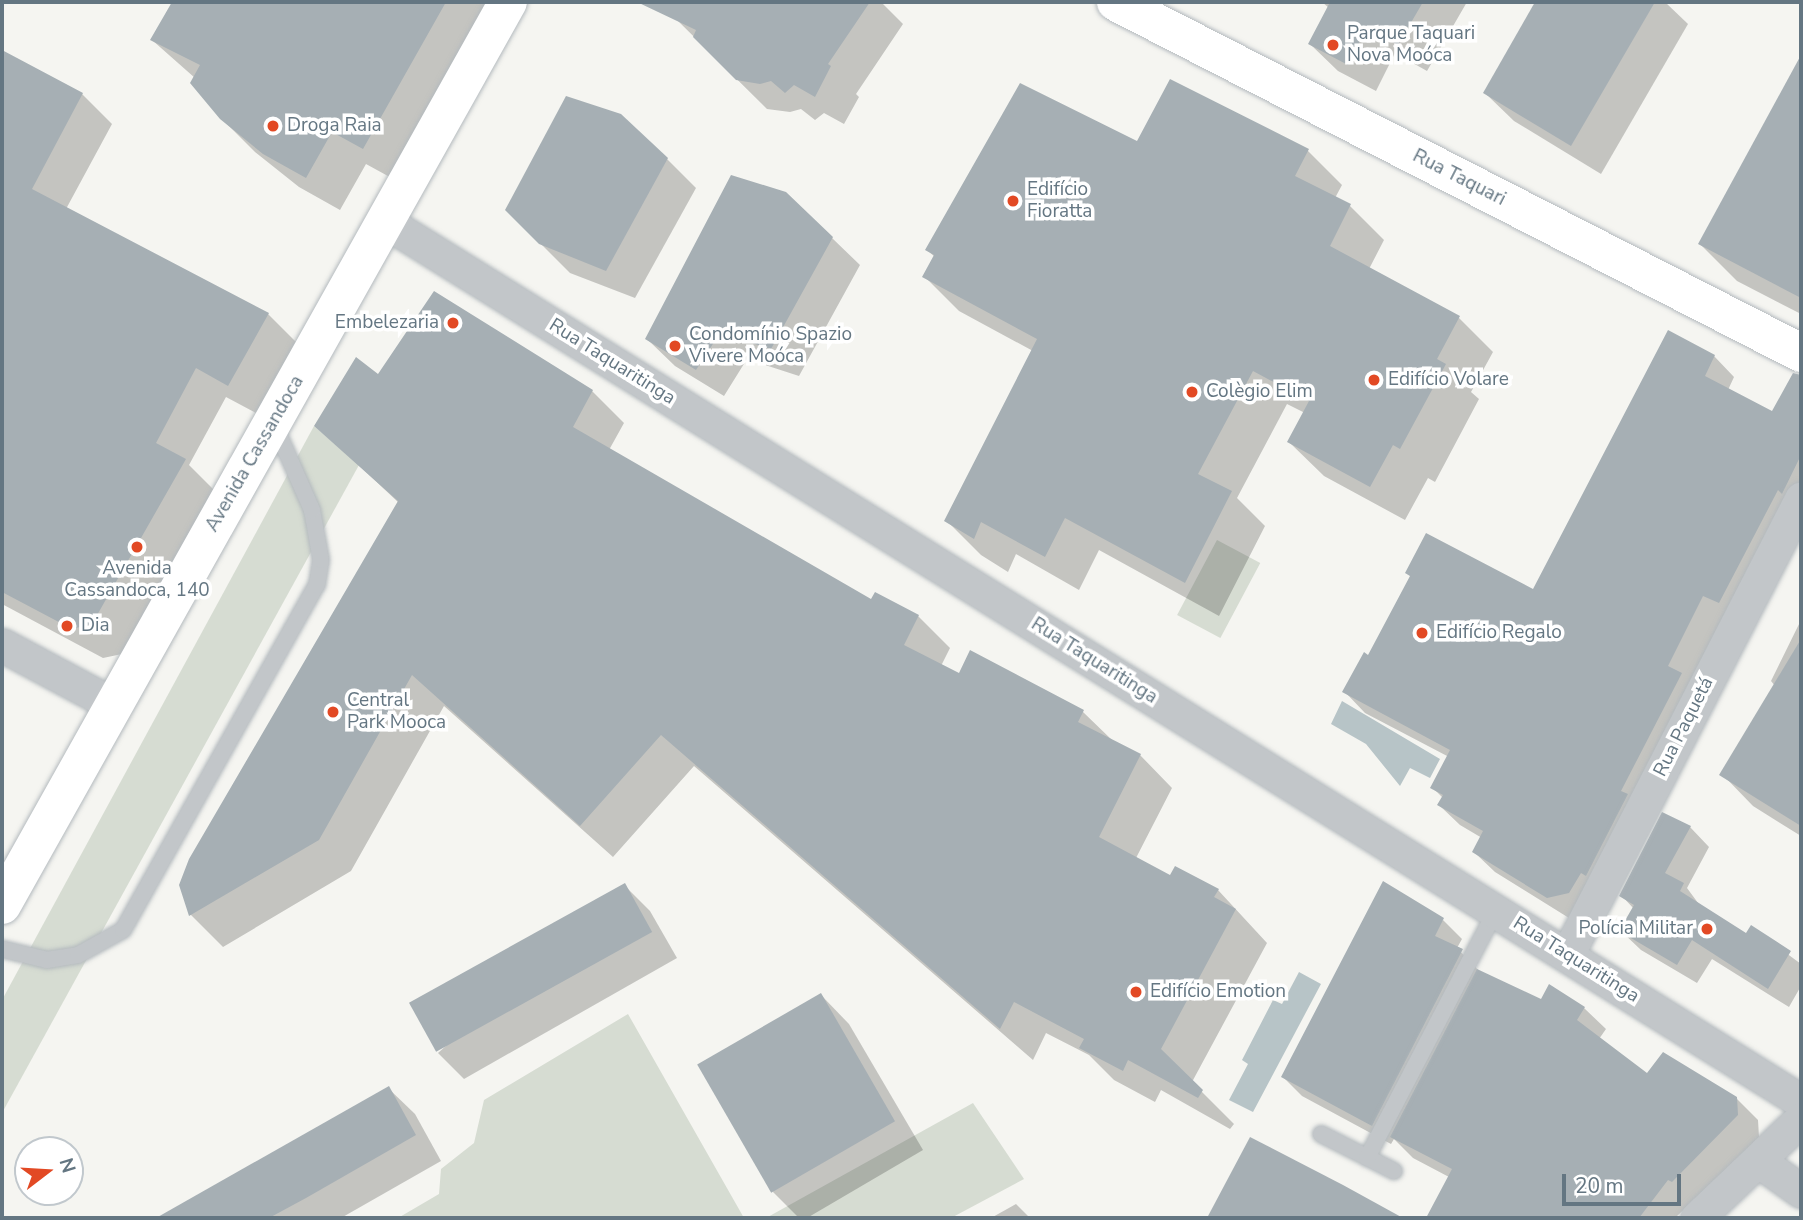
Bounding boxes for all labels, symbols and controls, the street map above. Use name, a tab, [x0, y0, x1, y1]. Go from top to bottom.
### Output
place label: Parque Taquari Nova Moóca	[1347, 23, 1475, 67]
marker: Parque Taquari Nova Moóca	[1325, 37, 1341, 53]
place label: Droga Raia	[287, 115, 382, 137]
marker: Droga Raia	[265, 118, 281, 134]
street label: Rua Taquari	[1409, 145, 1509, 211]
place label: Edifício Fioratta	[1027, 179, 1092, 223]
marker: Edifício Fioratta	[1005, 193, 1021, 209]
place label: Embelezaria	[335, 312, 439, 334]
street label: Rua Taquaritinga	[545, 314, 679, 410]
marker: Embelezaria	[445, 315, 461, 331]
place label: Condomínio Spazio Vivere Moóca	[689, 324, 852, 368]
marker: Condomínio Spazio Vivere Moóca	[667, 338, 683, 354]
place label: Edifício Volare	[1388, 369, 1509, 391]
street label: Avenida Cassandoca	[201, 372, 309, 536]
marker: Edifício Volare	[1366, 372, 1382, 388]
place label: Colègio Elim	[1206, 381, 1313, 403]
marker: Colègio Elim	[1184, 384, 1200, 400]
marker: Avenida Cassandoca, 140	[129, 539, 145, 555]
place label: Avenida Cassandoca, 140	[64, 558, 210, 602]
street label: Rua Taquaritinga	[1027, 613, 1161, 709]
place label: Dia	[81, 615, 110, 637]
marker: Dia	[59, 618, 75, 634]
place label: Edifício Regalo	[1436, 622, 1562, 644]
marker: Edifício Regalo	[1414, 625, 1430, 641]
street label: Rua Paquetá	[1649, 673, 1719, 781]
place label: Central Park Mooca	[347, 690, 446, 734]
marker: Central Park Mooca	[325, 704, 341, 720]
street label: Rua Taquaritinga	[1509, 912, 1643, 1008]
place label: Polícia Militar	[1578, 918, 1693, 940]
marker: Polícia Militar	[1699, 921, 1715, 937]
place label: Edifício Emotion	[1150, 981, 1286, 1003]
marker: Edifício Emotion	[1128, 984, 1144, 1000]
north arrow	[14, 1136, 84, 1206]
text: N	[53, 1155, 82, 1176]
scale bar	[1565, 1160, 1684, 1204]
text: 20 m	[1575, 1172, 1624, 1200]

